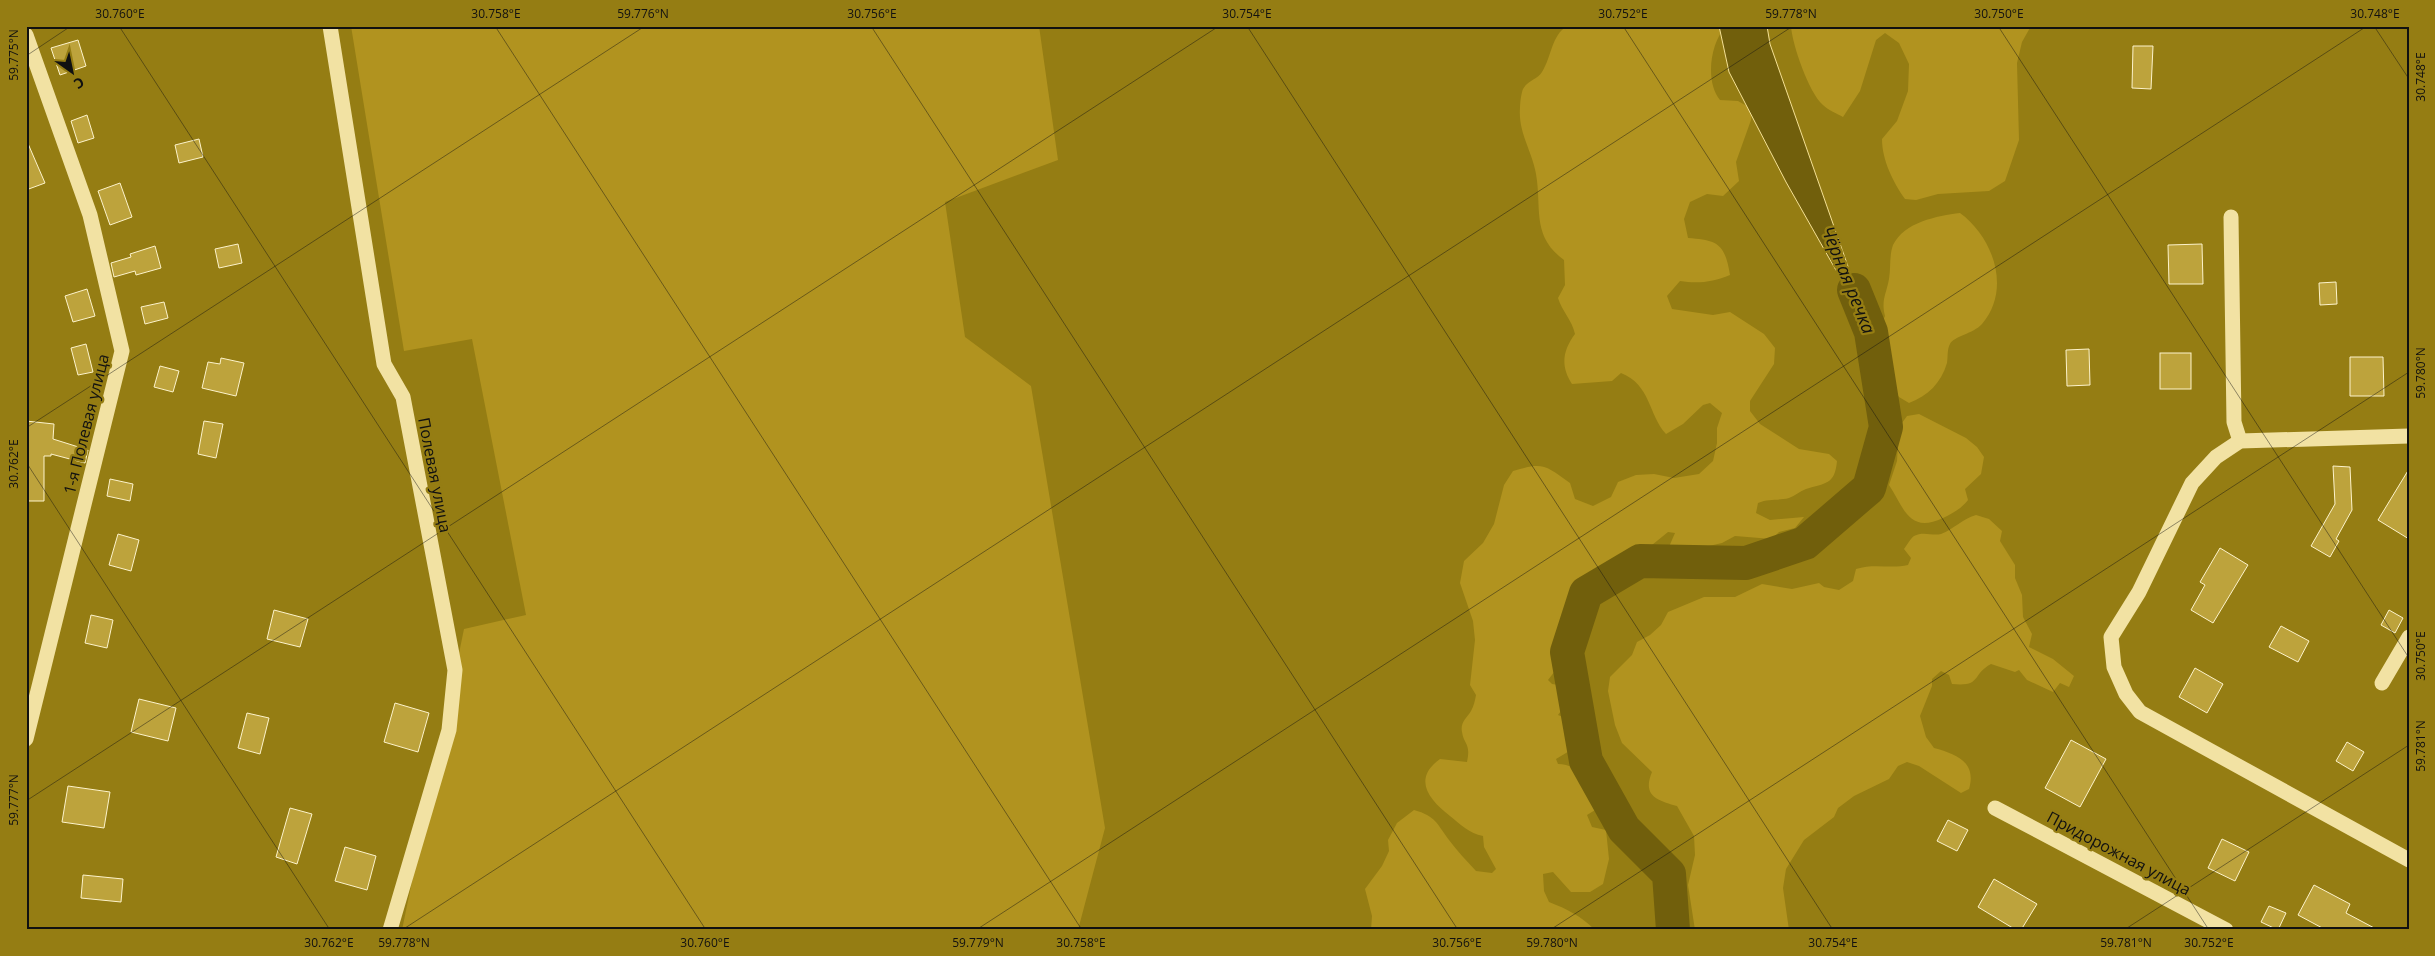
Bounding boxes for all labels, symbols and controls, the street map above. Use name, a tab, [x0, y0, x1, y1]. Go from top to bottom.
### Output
text: 30.760°E	[95, 5, 145, 22]
text: 30.758°E	[471, 5, 521, 22]
text: 59.776°N	[617, 5, 669, 22]
text: 30.756°E	[847, 5, 897, 22]
text: 30.754°E	[1222, 5, 1272, 22]
text: 30.752°E	[1598, 5, 1648, 22]
text: 59.778°N	[1765, 5, 1817, 22]
text: 30.750°E	[1974, 5, 2024, 22]
text: 30.748°E	[2350, 5, 2400, 22]
text: 59.775°N	[5, 29, 22, 81]
north arrow	[48, 48, 98, 98]
text: 30.748°E	[2412, 52, 2429, 102]
text: С	[70, 73, 88, 94]
water label: Чёрная речка	[1816, 222, 1881, 337]
text: 59.780°N	[2412, 347, 2429, 399]
street label: 1-я Полевая улица	[58, 351, 114, 497]
street label: Полевая улица	[413, 416, 457, 534]
text: 30.762°E	[5, 439, 22, 489]
text: 30.750°E	[2412, 631, 2429, 681]
text: 59.781°N	[2412, 720, 2429, 772]
text: 59.777°N	[5, 774, 22, 826]
street label: Придорожная улица	[2043, 806, 2195, 900]
text: 30.762°E	[304, 934, 354, 951]
text: 59.778°N	[378, 934, 430, 951]
text: 30.760°E	[680, 934, 730, 951]
text: 59.779°N	[952, 934, 1004, 951]
text: 30.758°E	[1056, 934, 1106, 951]
text: 30.756°E	[1432, 934, 1482, 951]
text: 59.780°N	[1526, 934, 1578, 951]
text: 30.754°E	[1808, 934, 1858, 951]
text: 59.781°N	[2100, 934, 2152, 951]
text: 30.752°E	[2184, 934, 2234, 951]

